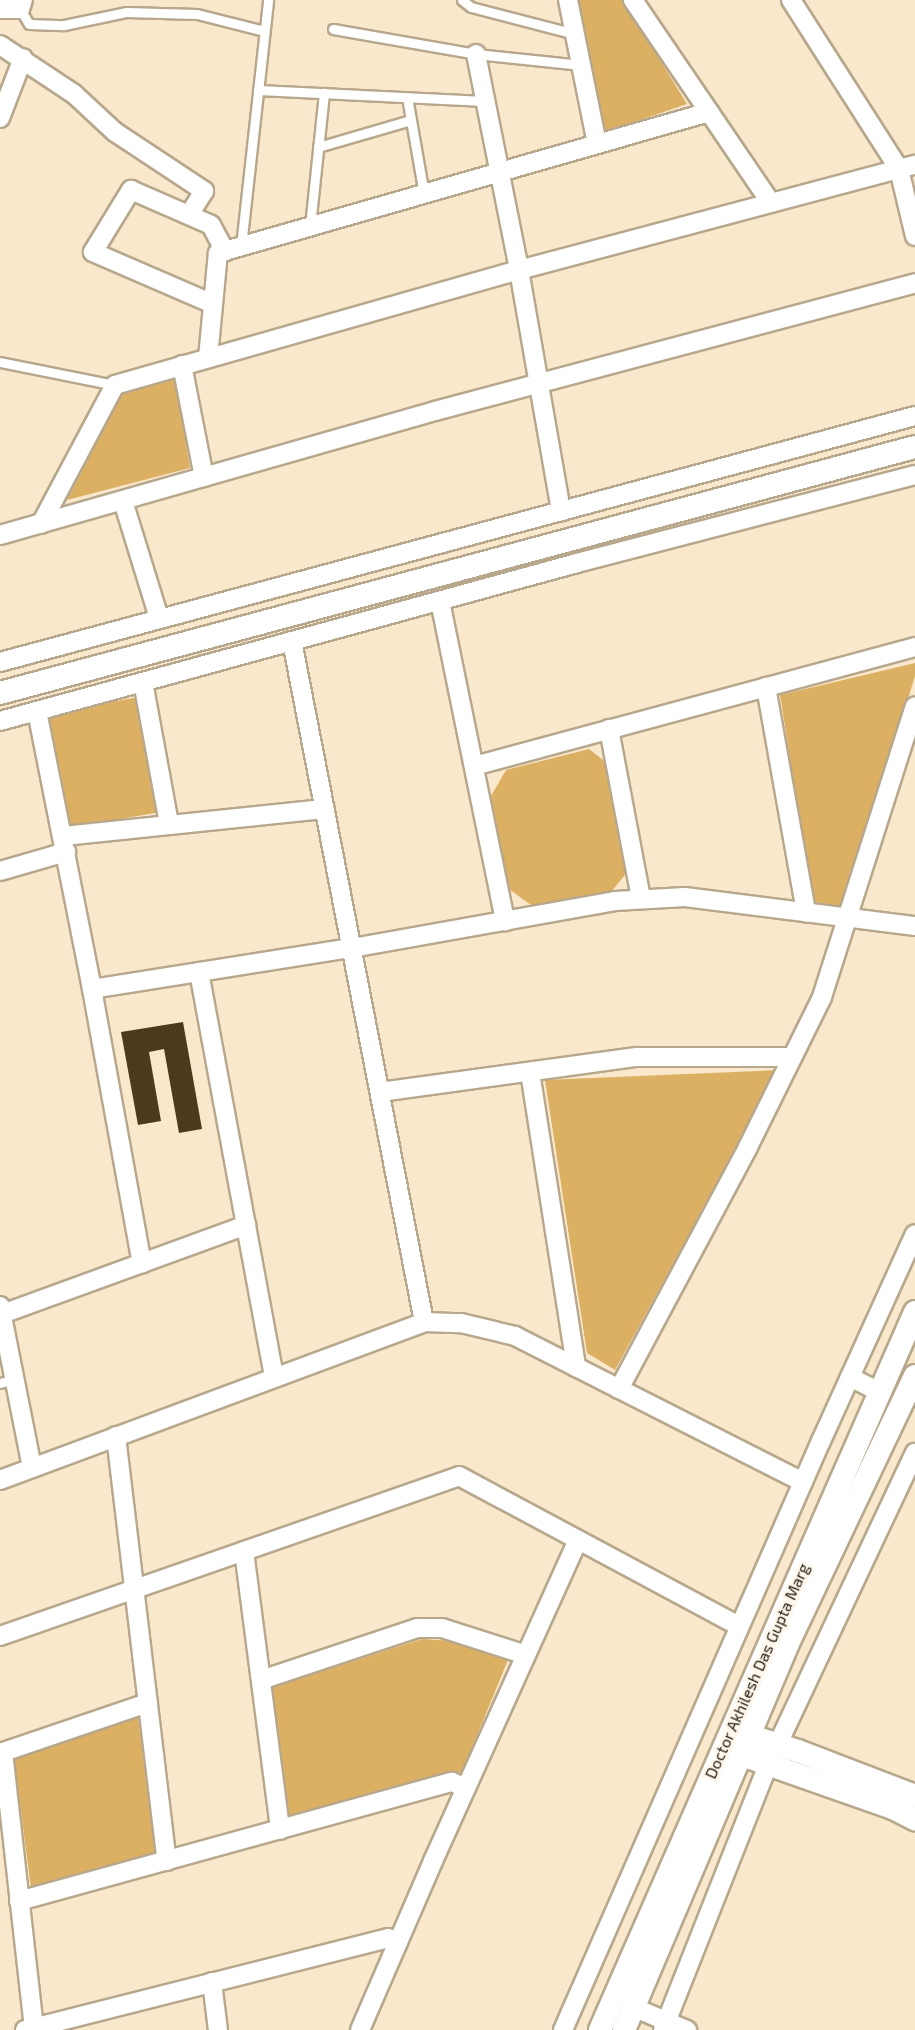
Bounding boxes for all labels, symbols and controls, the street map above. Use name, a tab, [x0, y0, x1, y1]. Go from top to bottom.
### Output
street label: Doctor Akhilesh Das Gupta Marg	[701, 1560, 813, 1782]

